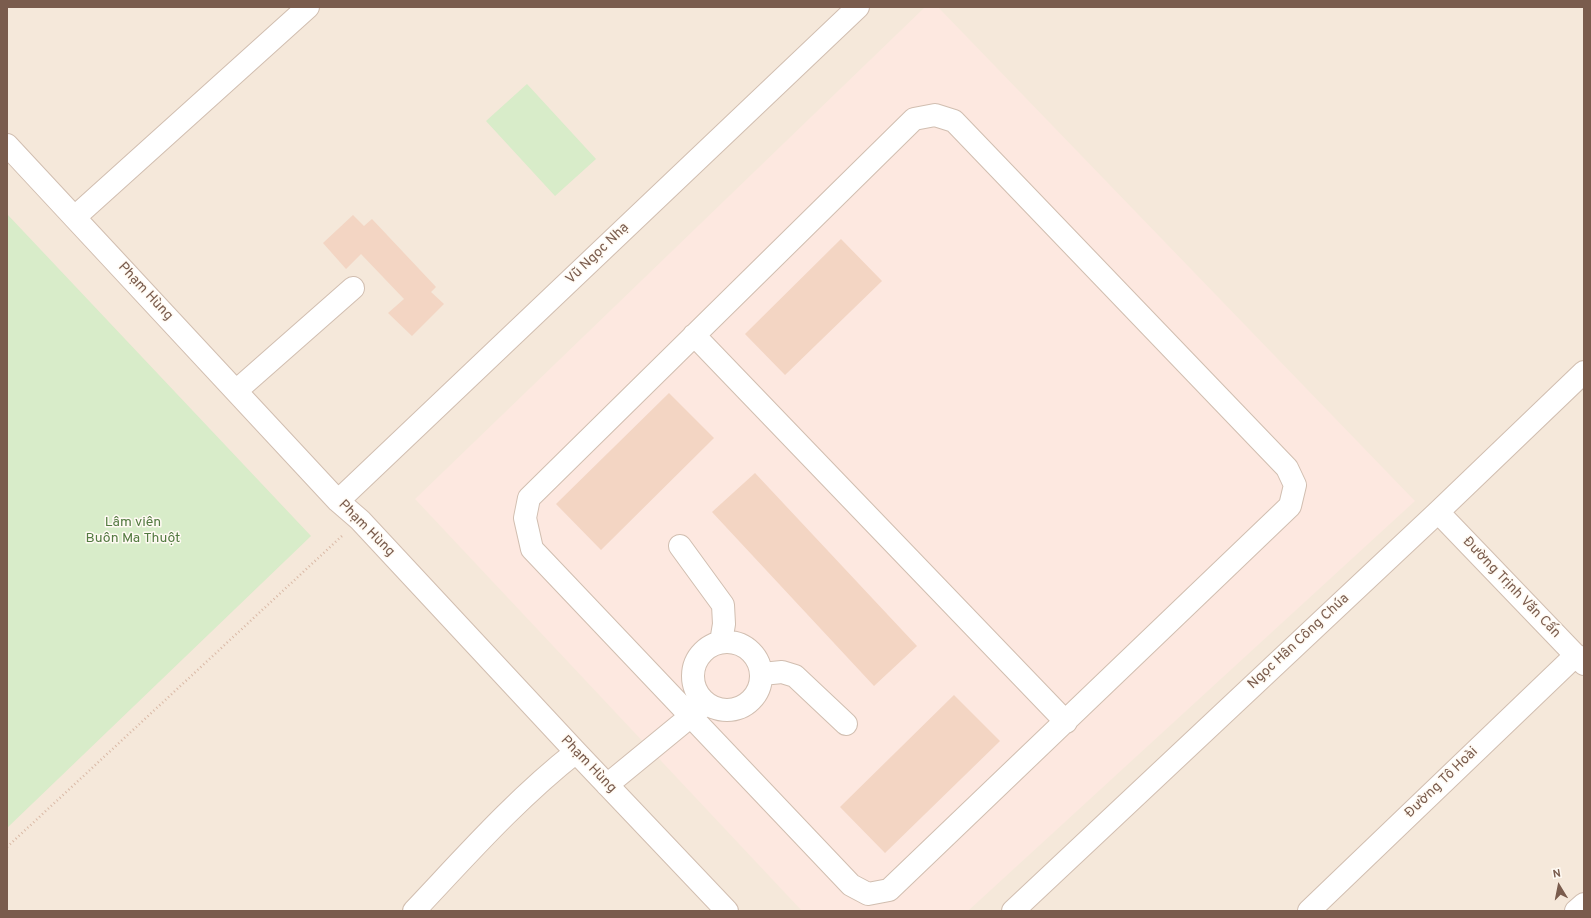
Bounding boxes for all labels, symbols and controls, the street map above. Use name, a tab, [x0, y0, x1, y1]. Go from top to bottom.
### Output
street label: Vũ Ngọc Nhạ	[563, 220, 633, 288]
street label: Phạm Hùng	[114, 259, 176, 325]
street label: Phạm Hùng	[334, 497, 398, 561]
park label: Lâm viên Buôn Ma Thuột	[86, 515, 180, 548]
street label: Đường Trịnh Văn Cấn	[1458, 534, 1564, 642]
street label: Ngọc Hân Công Chúa	[1245, 591, 1353, 693]
street label: Phạm Hùng	[557, 733, 619, 797]
street label: Đường Tô Hoài	[1402, 744, 1482, 822]
north arrow	[1539, 866, 1579, 906]
text: N	[1552, 867, 1562, 882]

